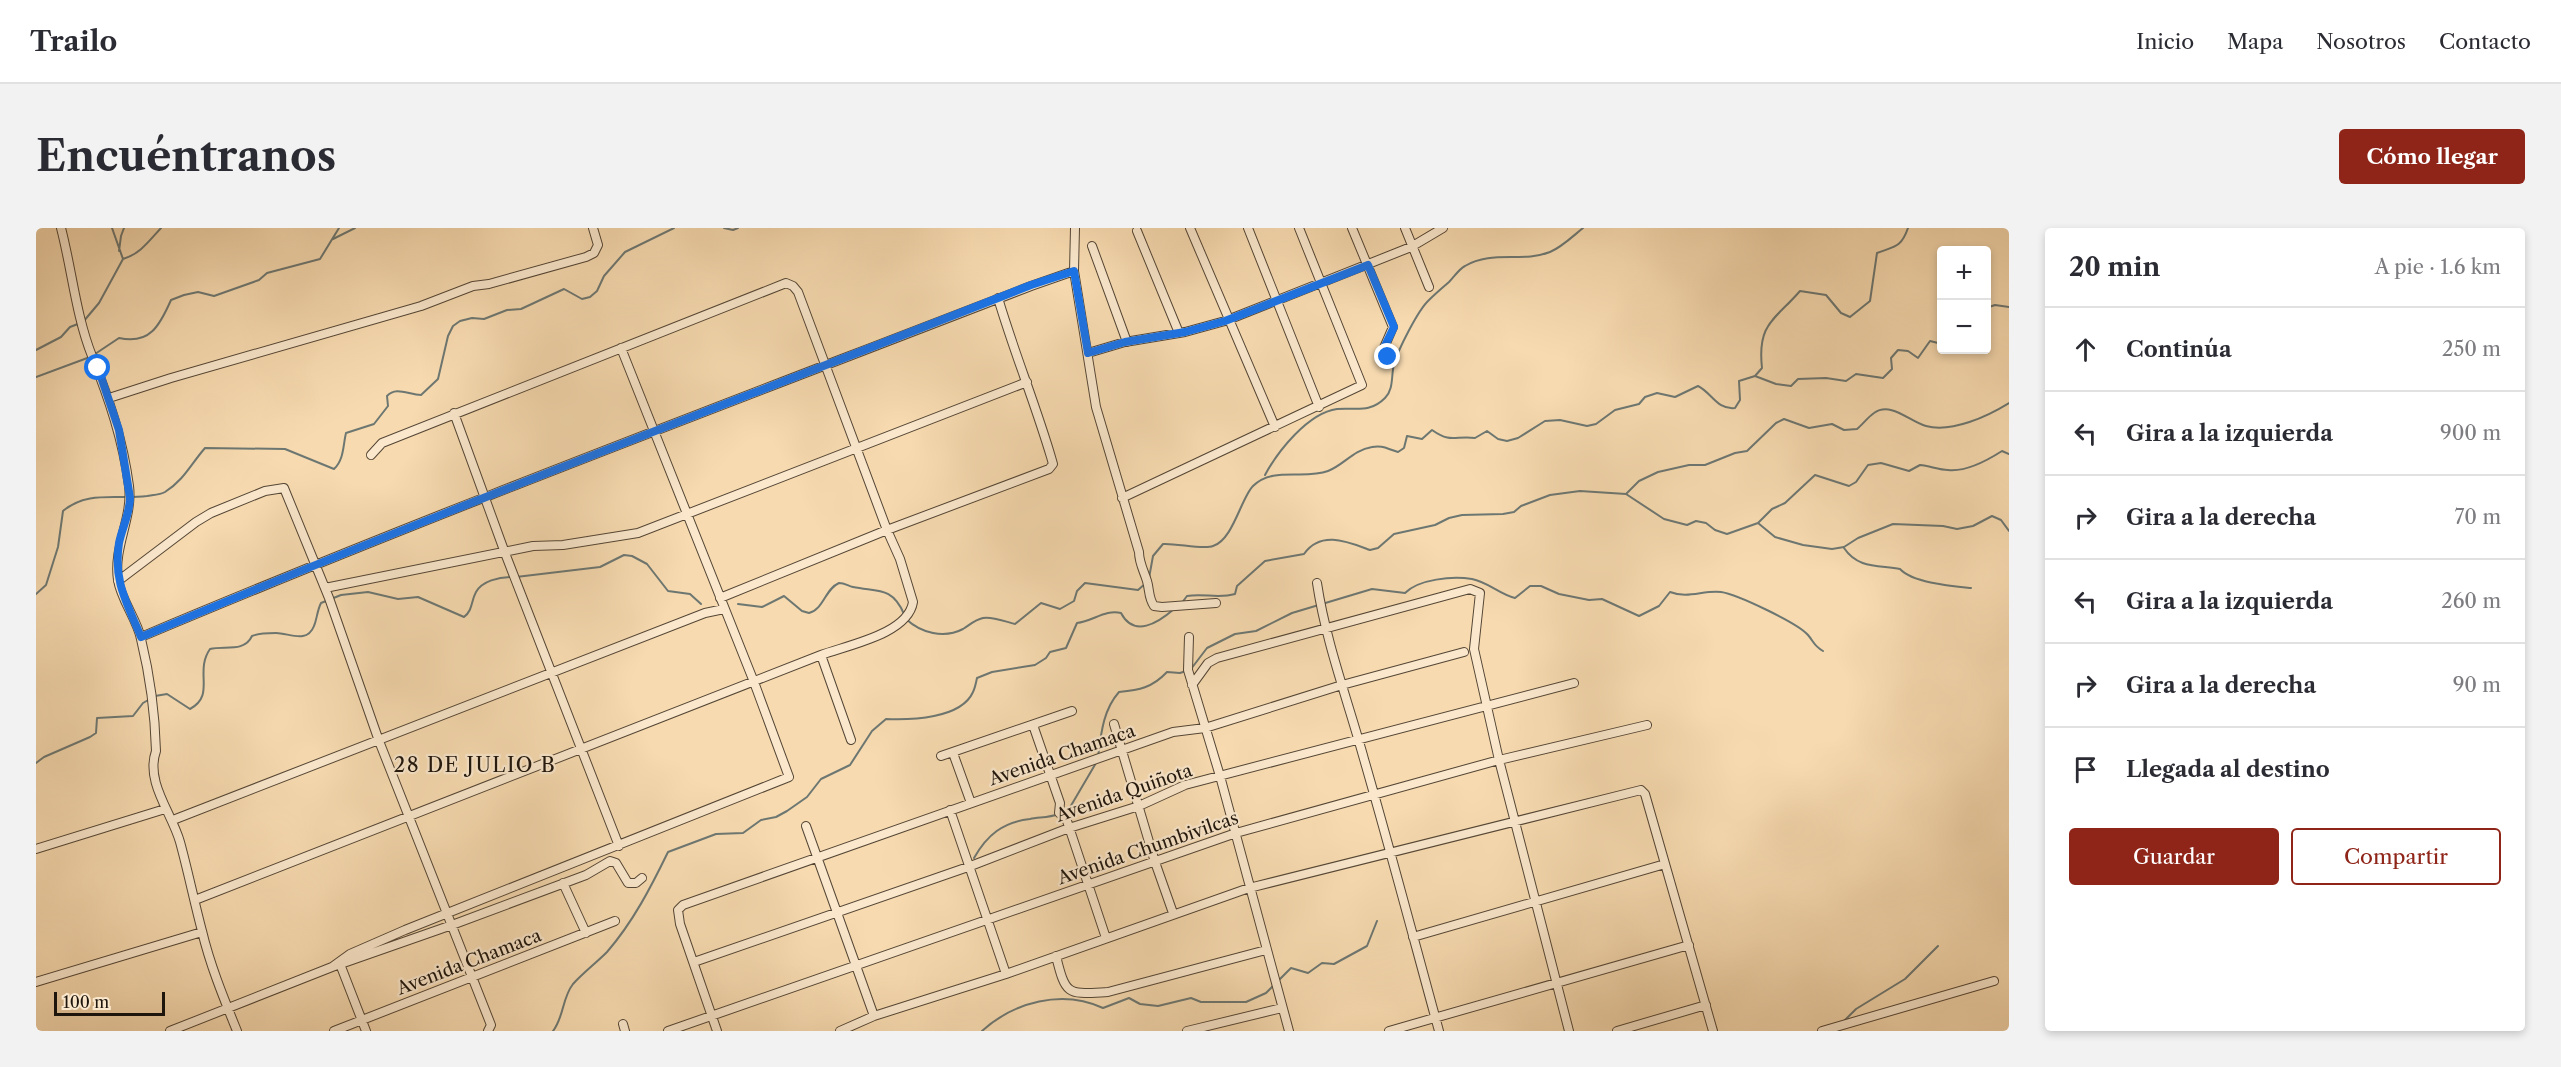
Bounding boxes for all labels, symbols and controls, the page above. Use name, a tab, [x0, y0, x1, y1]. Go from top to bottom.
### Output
text: Trailo	[30, 24, 117, 58]
text: Inicio	[2136, 29, 2194, 54]
text: Mapa	[2227, 29, 2283, 54]
text: Nosotros	[2316, 29, 2406, 54]
text: Contacto	[2439, 29, 2531, 54]
button: Cómo llegar	[2339, 129, 2525, 184]
text: Encuéntranos	[36, 130, 336, 182]
map controls	[1937, 246, 1991, 354]
button: +	[1937, 246, 1991, 300]
text: 20 min	[2069, 251, 2160, 283]
text: A pie · 1.6 km	[2375, 255, 2501, 279]
button: −	[1937, 300, 1991, 354]
icon: ahead	[2069, 333, 2102, 366]
text: Continúa	[2126, 336, 2232, 363]
text: 250 m	[2442, 337, 2501, 361]
route end	[1374, 343, 1400, 369]
route start	[84, 354, 110, 380]
icon: left	[2069, 417, 2102, 450]
text: Gira a la izquierda	[2126, 420, 2333, 447]
text: 900 m	[2440, 421, 2501, 445]
icon: right	[2069, 501, 2102, 534]
text: Gira a la derecha	[2126, 504, 2316, 531]
text: 70 m	[2455, 505, 2501, 529]
icon: left	[2069, 585, 2102, 618]
text: Gira a la izquierda	[2126, 588, 2333, 615]
text: 260 m	[2441, 589, 2501, 613]
icon: right	[2069, 669, 2102, 702]
text: Gira a la derecha	[2126, 672, 2316, 699]
text: 90 m	[2453, 673, 2501, 697]
street label: Avenida Chamaca	[985, 720, 1138, 791]
district label: 28 DE JULIO B	[394, 753, 556, 777]
icon: arrive	[2069, 753, 2102, 786]
text: Llegada al destino	[2126, 756, 2330, 783]
street label: Avenida Quiñota	[1052, 759, 1196, 827]
street label: Avenida Chumbivilcas	[1054, 807, 1241, 890]
button: Guardar	[2069, 828, 2279, 885]
button: Compartir	[2291, 828, 2501, 885]
street label: Avenida Chamaca	[393, 924, 545, 1000]
scale bar	[54, 989, 165, 1016]
text: 100 m	[63, 992, 109, 1012]

